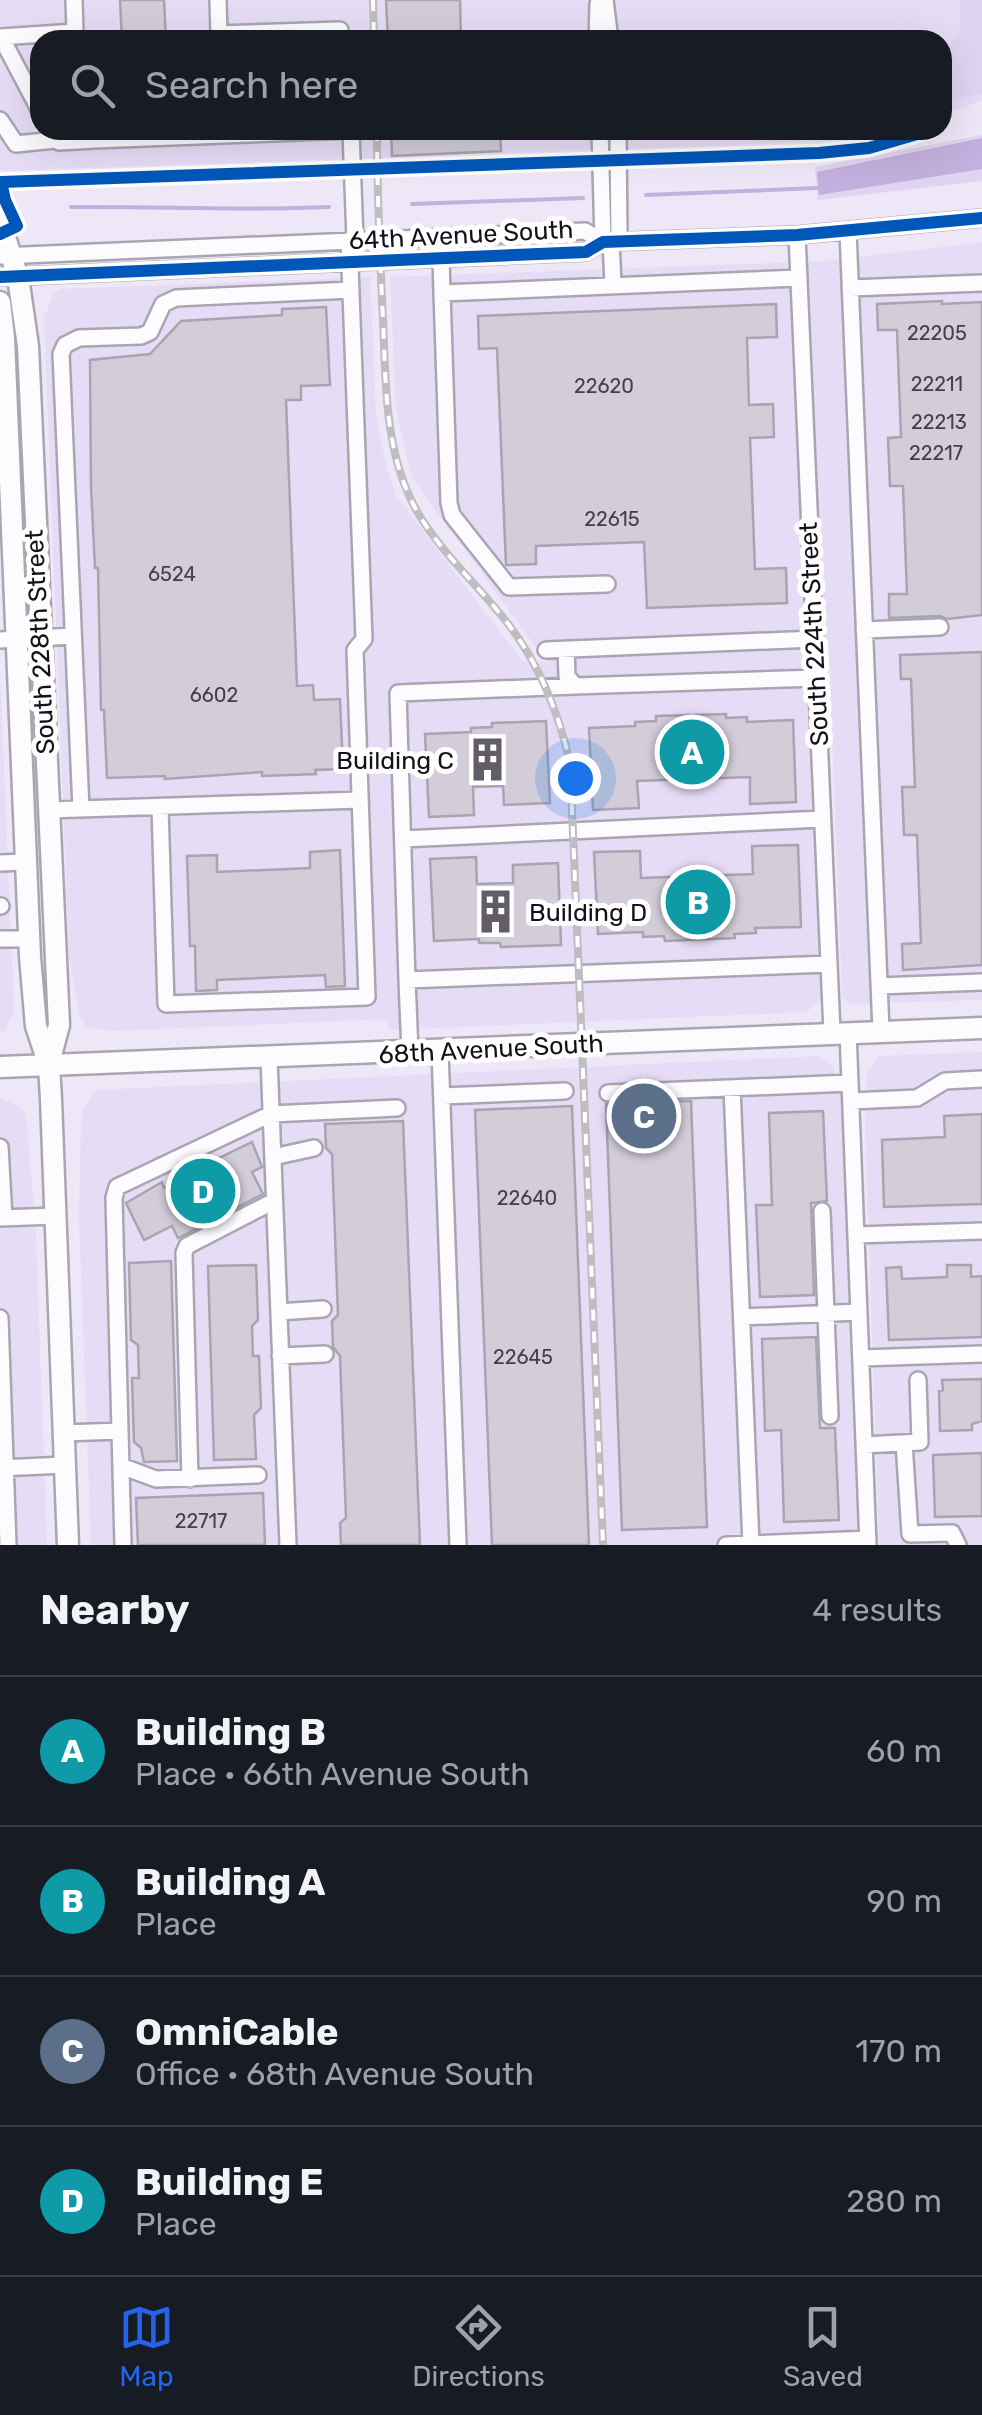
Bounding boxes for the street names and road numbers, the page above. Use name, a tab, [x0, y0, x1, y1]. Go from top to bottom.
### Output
street label: 64th Avenue South	[348, 215, 574, 255]
street label: South 224th Street	[794, 521, 834, 747]
street label: South 228th Street	[20, 529, 60, 755]
street label: 68th Avenue South	[378, 1029, 604, 1069]

